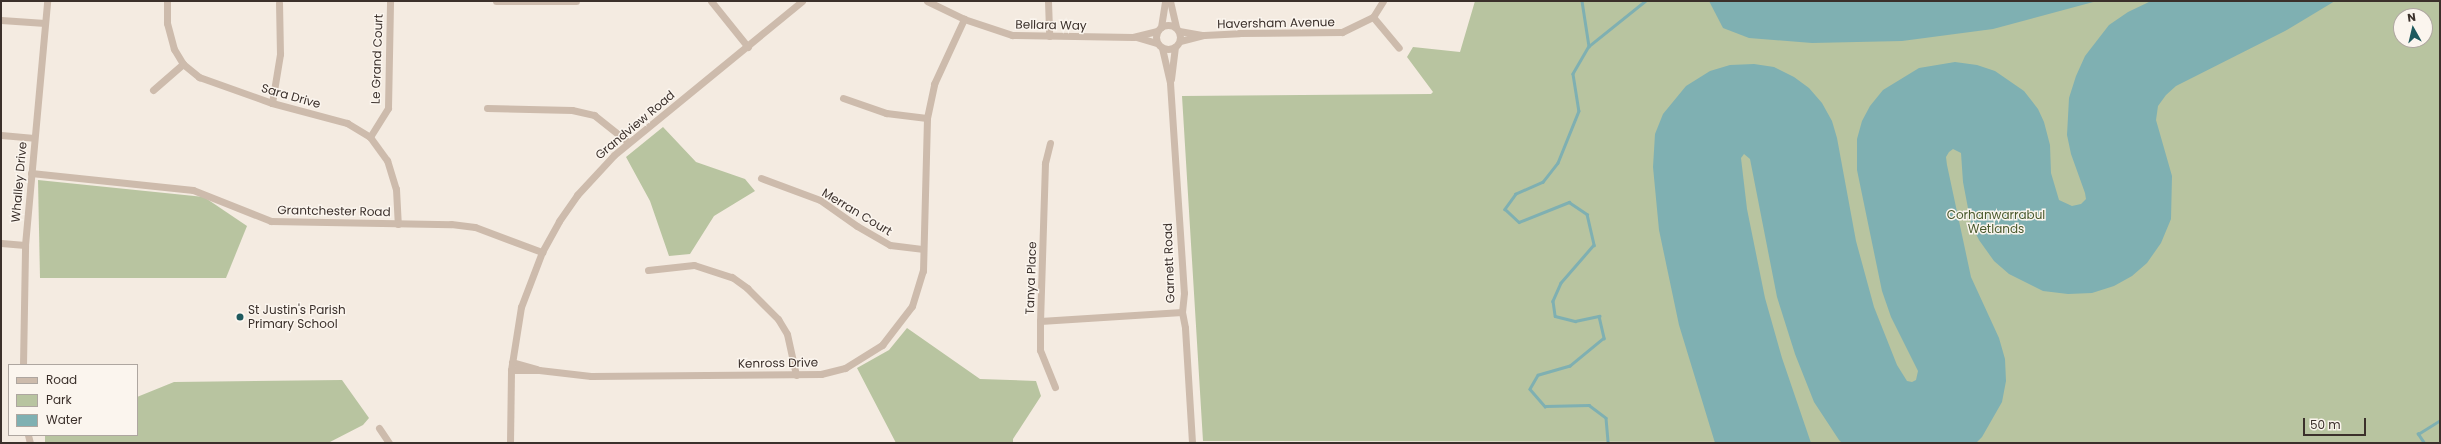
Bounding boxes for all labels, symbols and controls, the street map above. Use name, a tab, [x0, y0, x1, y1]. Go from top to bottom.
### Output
north arrow	[2393, 8, 2433, 48]
text: N	[2406, 9, 2417, 26]
street label: Le Grand Court	[368, 14, 386, 104]
street label: Haversham Avenue	[1217, 15, 1335, 31]
street label: Bellara Way	[1015, 17, 1087, 33]
street label: Sara Drive	[260, 81, 322, 111]
street label: Grandview Road	[592, 88, 678, 162]
street label: Whalley Drive	[8, 141, 30, 223]
street label: Merran Court	[819, 185, 895, 239]
street label: Grantchester Road	[277, 203, 391, 219]
park label: Corhanwarrabul Wetlands	[1947, 208, 2045, 236]
street label: Garnett Road	[1160, 223, 1178, 303]
street label: Tanya Place	[1023, 241, 1039, 315]
place label: St Justin's Parish Primary School	[248, 303, 346, 331]
marker: St Justin's Parish Primary School	[235, 312, 245, 322]
street label: Kenross Drive	[738, 355, 818, 371]
legend	[8, 364, 138, 436]
text: Road	[46, 371, 77, 388]
text: Park	[46, 391, 72, 408]
scale bar	[2305, 410, 2368, 436]
text: Water	[46, 411, 82, 428]
text: 50 m	[2310, 416, 2341, 433]

